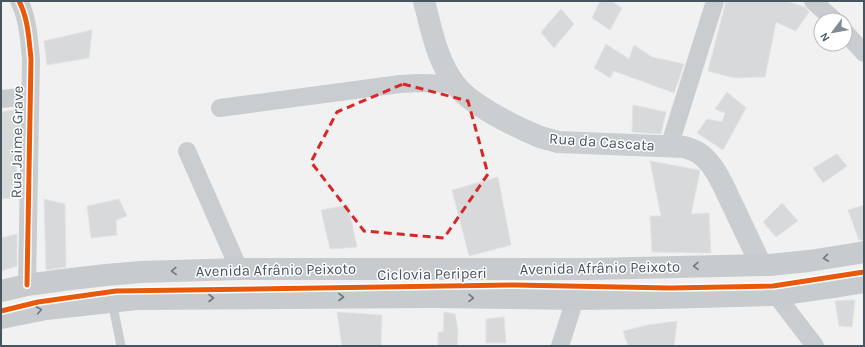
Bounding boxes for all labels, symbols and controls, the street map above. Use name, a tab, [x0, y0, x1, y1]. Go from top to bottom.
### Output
north arrow	[813, 12, 853, 52]
text: N	[817, 30, 833, 44]
street label: Rua Jaime Grave	[7, 85, 27, 199]
street label: Rua da Cascata	[548, 129, 656, 155]
one-way arrow	[823, 253, 829, 262]
street label: Avenida Afrânio Peixoto	[520, 258, 680, 278]
street label: Avenida Afrânio Peixoto	[196, 260, 356, 280]
one-way arrow	[693, 262, 699, 271]
street label: Ciclovia Periperi	[377, 264, 487, 284]
one-way arrow	[171, 267, 177, 275]
one-way arrow	[338, 293, 344, 301]
one-way arrow	[468, 293, 474, 302]
one-way arrow	[208, 294, 214, 302]
one-way arrow	[36, 306, 42, 315]

